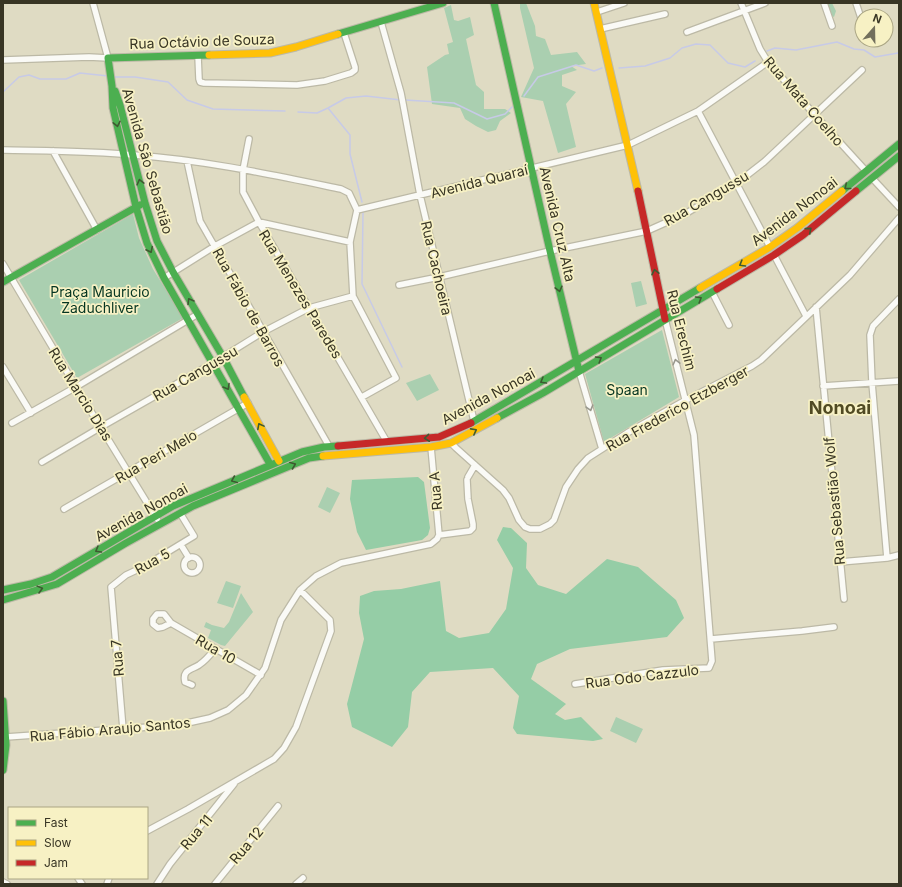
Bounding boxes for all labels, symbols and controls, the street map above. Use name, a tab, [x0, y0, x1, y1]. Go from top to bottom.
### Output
north arrow	[854, 8, 894, 48]
text: N	[871, 11, 884, 27]
street label: Rua Octávio de Souza	[129, 30, 275, 52]
street label: Rua Mata Coelho	[761, 53, 847, 149]
street label: Avenida São Sebastião	[119, 86, 177, 236]
one-way arrow	[112, 121, 120, 127]
street label: Avenida Quaraí	[428, 161, 530, 201]
street label: Avenida Cruz Alta	[536, 165, 580, 283]
street label: Rua Cangussu	[660, 167, 752, 229]
street label: Avenida Nonoai	[748, 173, 840, 249]
one-way arrow	[136, 178, 145, 185]
one-way arrow	[845, 182, 852, 189]
street label: Rua Cachoeira	[418, 219, 456, 317]
street label: Rua Menezes Paredes	[256, 226, 346, 362]
one-way arrow	[804, 228, 812, 235]
one-way arrow	[145, 245, 153, 253]
street label: Rua Fábio de Barros	[209, 245, 289, 369]
one-way arrow	[739, 259, 747, 266]
one-way arrow	[652, 269, 660, 275]
park label: Praça Mauricio Zaduchliver	[50, 283, 150, 316]
one-way arrow	[555, 286, 563, 292]
street label: Rua Erechim	[664, 288, 700, 372]
one-way arrow	[695, 297, 702, 304]
one-way arrow	[187, 298, 195, 305]
street label: Rua Cangussu	[149, 342, 241, 404]
street label: Rua Marcio Dias	[45, 344, 117, 444]
one-way arrow	[595, 357, 602, 364]
one-way arrow	[673, 359, 681, 365]
street label: Rua Frederico Etzberger	[603, 362, 751, 454]
street label: Avenida Nonoai	[438, 364, 538, 428]
one-way arrow	[540, 377, 547, 384]
park label: Spaan	[606, 381, 648, 398]
one-way arrow	[223, 383, 230, 390]
district label: Nonoai	[809, 397, 871, 418]
one-way arrow	[585, 405, 594, 412]
one-way arrow	[258, 423, 265, 431]
street label: Rua Peri Melo	[112, 426, 200, 486]
one-way arrow	[470, 428, 477, 436]
one-way arrow	[424, 433, 431, 442]
street label: Rua Sebastião Wolf	[820, 436, 848, 566]
one-way arrow	[290, 461, 297, 469]
street label: Rua A	[425, 471, 445, 511]
one-way arrow	[231, 475, 238, 483]
street label: Avenida Nonoai	[92, 479, 190, 545]
street label: Rua 5	[131, 544, 173, 578]
one-way arrow	[95, 546, 102, 553]
one-way arrow	[37, 585, 44, 594]
street label: Rua 10	[193, 631, 239, 667]
street label: Rua 7	[107, 639, 127, 677]
street label: Rua Odo Cazzulo	[584, 661, 700, 691]
street label: Rua Fábio Araujo Santos	[29, 714, 191, 744]
legend	[8, 807, 148, 879]
street label: Rua 11	[176, 811, 216, 853]
text: Fast	[44, 815, 68, 830]
street label: Rua 12	[226, 823, 266, 867]
text: Slow	[44, 835, 72, 850]
text: Jam	[44, 855, 68, 870]

